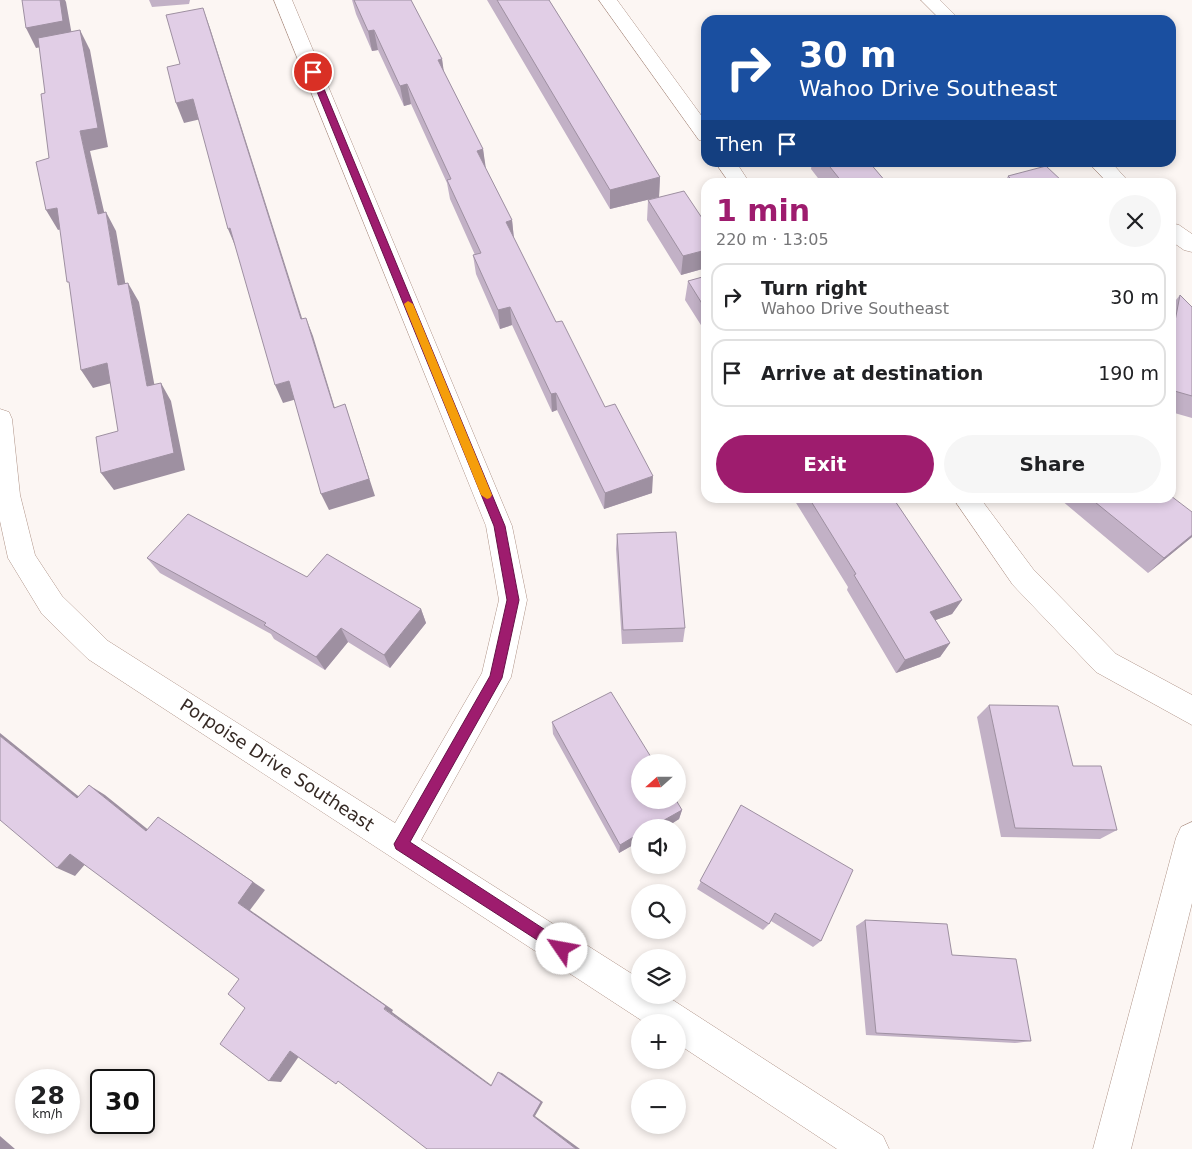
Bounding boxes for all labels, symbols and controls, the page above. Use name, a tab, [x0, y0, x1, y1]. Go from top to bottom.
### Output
icon: right	[716, 35, 781, 100]
text: 30 m	[799, 35, 896, 75]
pin	[292, 51, 334, 93]
icon: arrive	[299, 58, 327, 86]
text: Wahoo Drive Southeast	[799, 76, 1057, 101]
icon: arrive	[773, 130, 801, 158]
text: Then	[716, 133, 763, 155]
text: 1 min	[716, 193, 810, 228]
button: close	[1109, 195, 1161, 247]
text: 220 m · 13:05	[716, 230, 829, 249]
text: Turn right	[761, 277, 867, 299]
icon: right	[718, 283, 746, 311]
text: 30 m	[1110, 286, 1159, 308]
text: Wahoo Drive Southeast	[761, 299, 949, 318]
icon: arrive	[718, 359, 746, 387]
text: Arrive at destination	[761, 362, 983, 384]
text: 190 m	[1098, 362, 1159, 384]
button: Exit	[716, 435, 934, 493]
button: Share	[944, 435, 1161, 493]
street label: Porpoise Drive Southeast	[176, 694, 378, 835]
north arrow	[631, 754, 686, 809]
map controls	[631, 754, 686, 1134]
button: sound	[631, 819, 686, 874]
button: search	[631, 884, 686, 939]
position arrow	[535, 922, 587, 974]
button: layers	[631, 949, 686, 1004]
button: +	[631, 1014, 686, 1069]
speed limit sign: 30	[90, 1069, 155, 1134]
button: −	[631, 1079, 686, 1134]
text: 28	[30, 1081, 65, 1110]
text: km/h	[32, 1107, 63, 1121]

